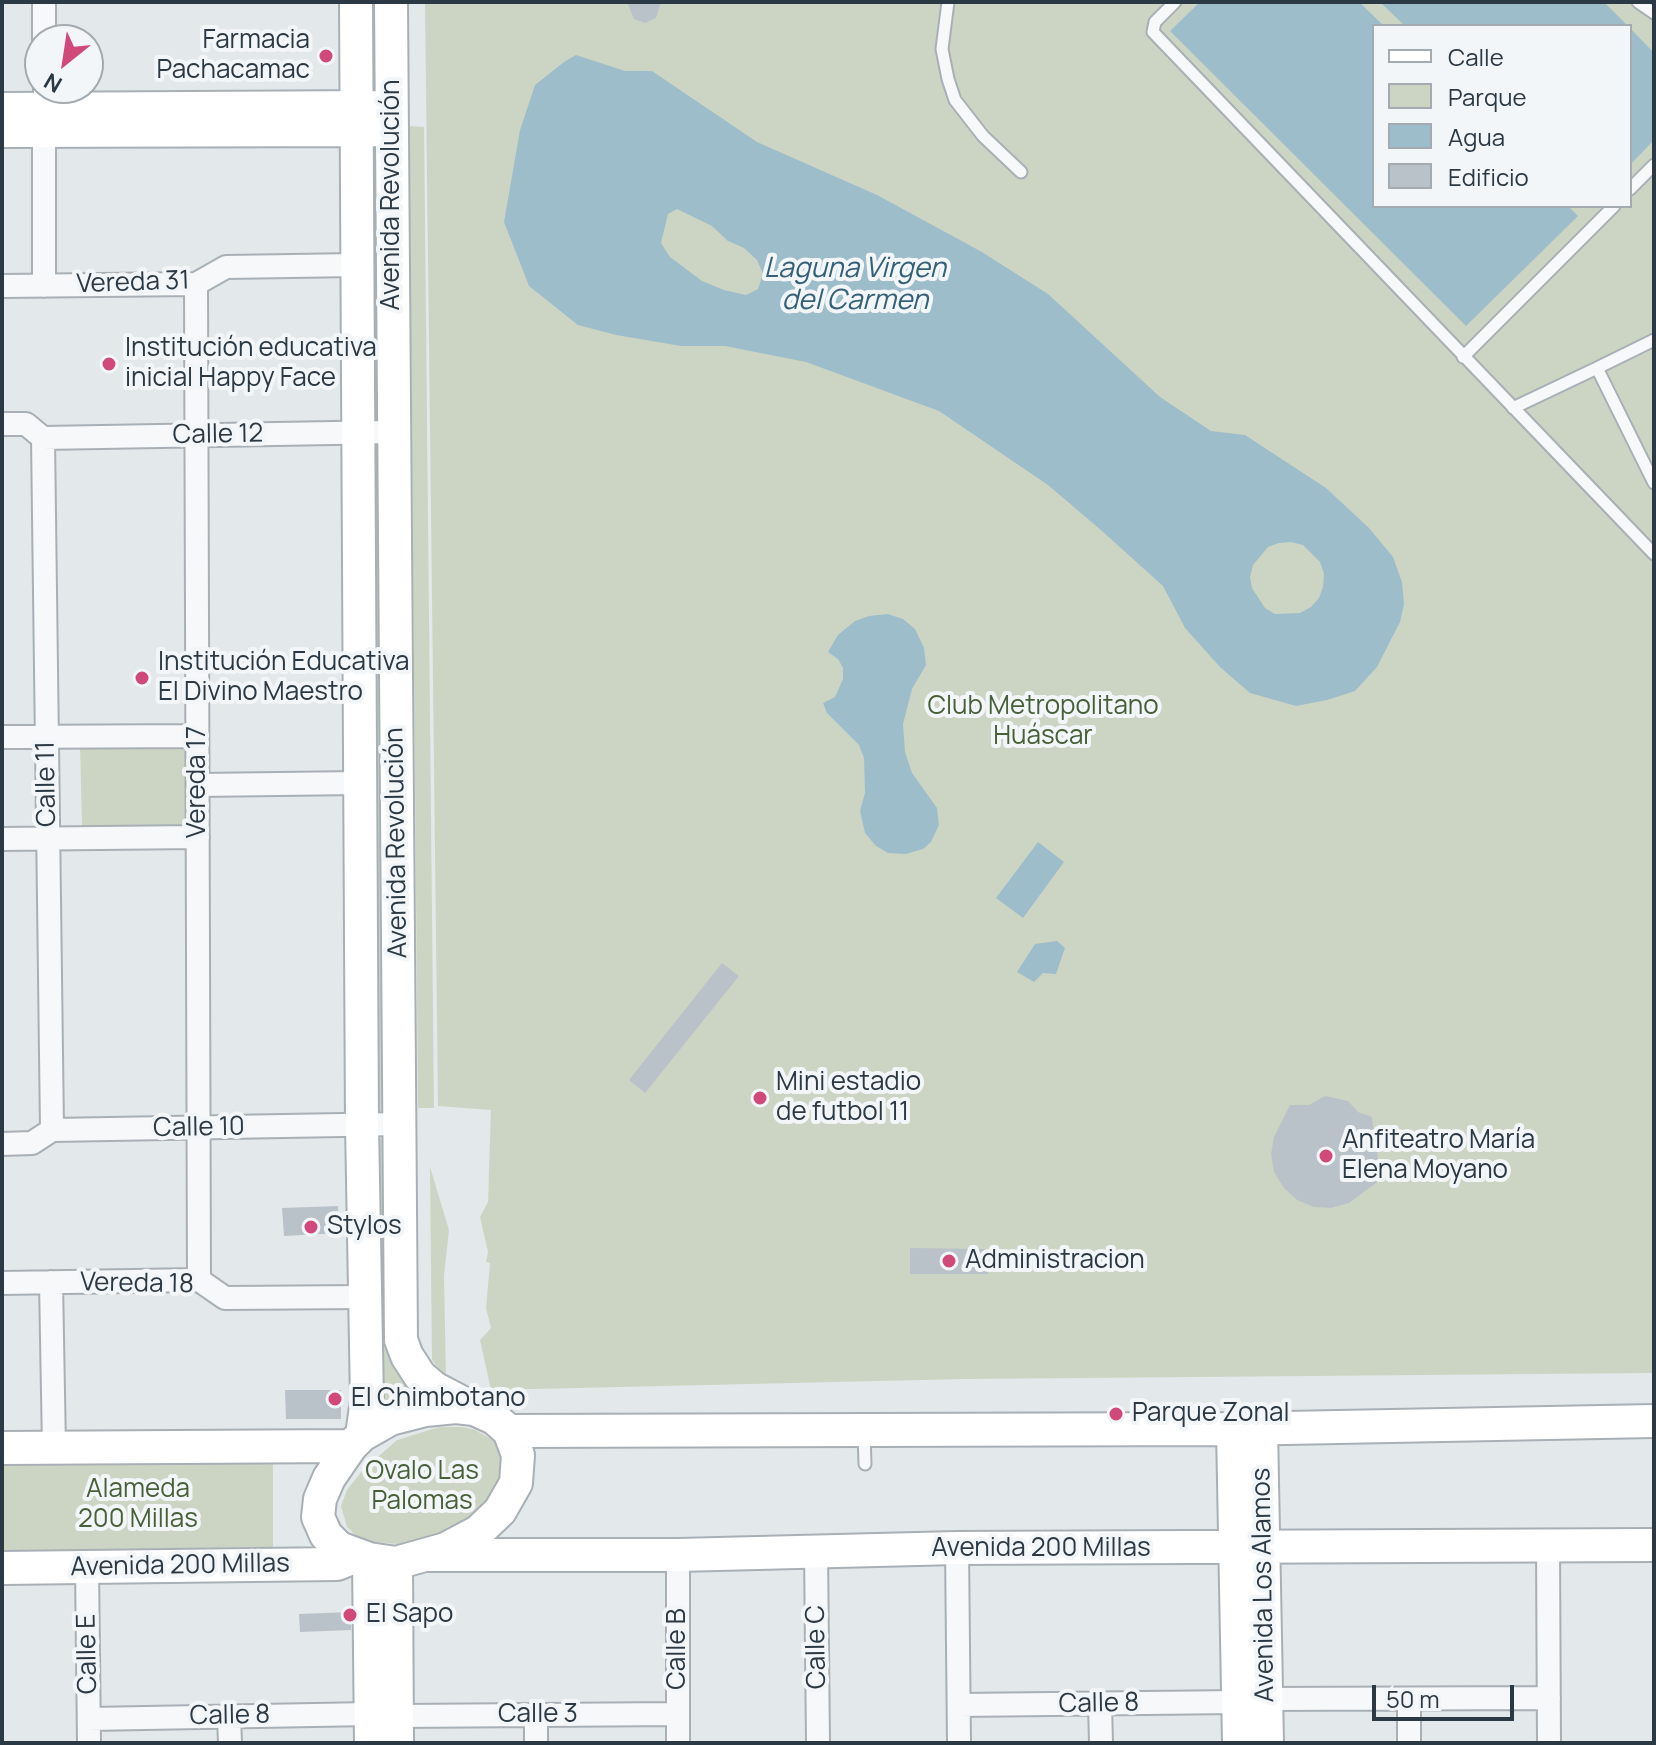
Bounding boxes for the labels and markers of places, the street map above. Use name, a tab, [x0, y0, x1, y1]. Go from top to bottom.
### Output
place label: Farmacia Pachacamac	[157, 25, 310, 86]
marker: Farmacia Pachacamac	[317, 47, 335, 65]
place label: Institución educativa inicial Happy Face	[125, 333, 377, 394]
marker: Institución educativa inicial Happy Face	[100, 355, 118, 373]
place label: Institución Educativa El Divino Maestro	[158, 647, 409, 708]
marker: Institución Educativa El Divino Maestro	[133, 669, 151, 687]
place label: Mini estadio de futbol 11	[776, 1067, 921, 1128]
marker: Mini estadio de futbol 11	[751, 1089, 769, 1107]
place label: Anfiteatro María Elena Moyano	[1342, 1125, 1535, 1186]
marker: Anfiteatro María Elena Moyano	[1317, 1147, 1335, 1165]
place label: Stylos	[327, 1211, 402, 1243]
marker: Stylos	[302, 1218, 320, 1236]
place label: Administracion	[965, 1245, 1145, 1277]
marker: Administracion	[940, 1252, 958, 1270]
place label: El Chimbotano	[351, 1383, 526, 1415]
marker: El Chimbotano	[326, 1390, 344, 1408]
place label: Parque Zonal	[1132, 1398, 1289, 1430]
marker: Parque Zonal	[1107, 1405, 1125, 1423]
place label: El Sapo	[366, 1599, 453, 1631]
marker: El Sapo	[341, 1606, 359, 1624]

